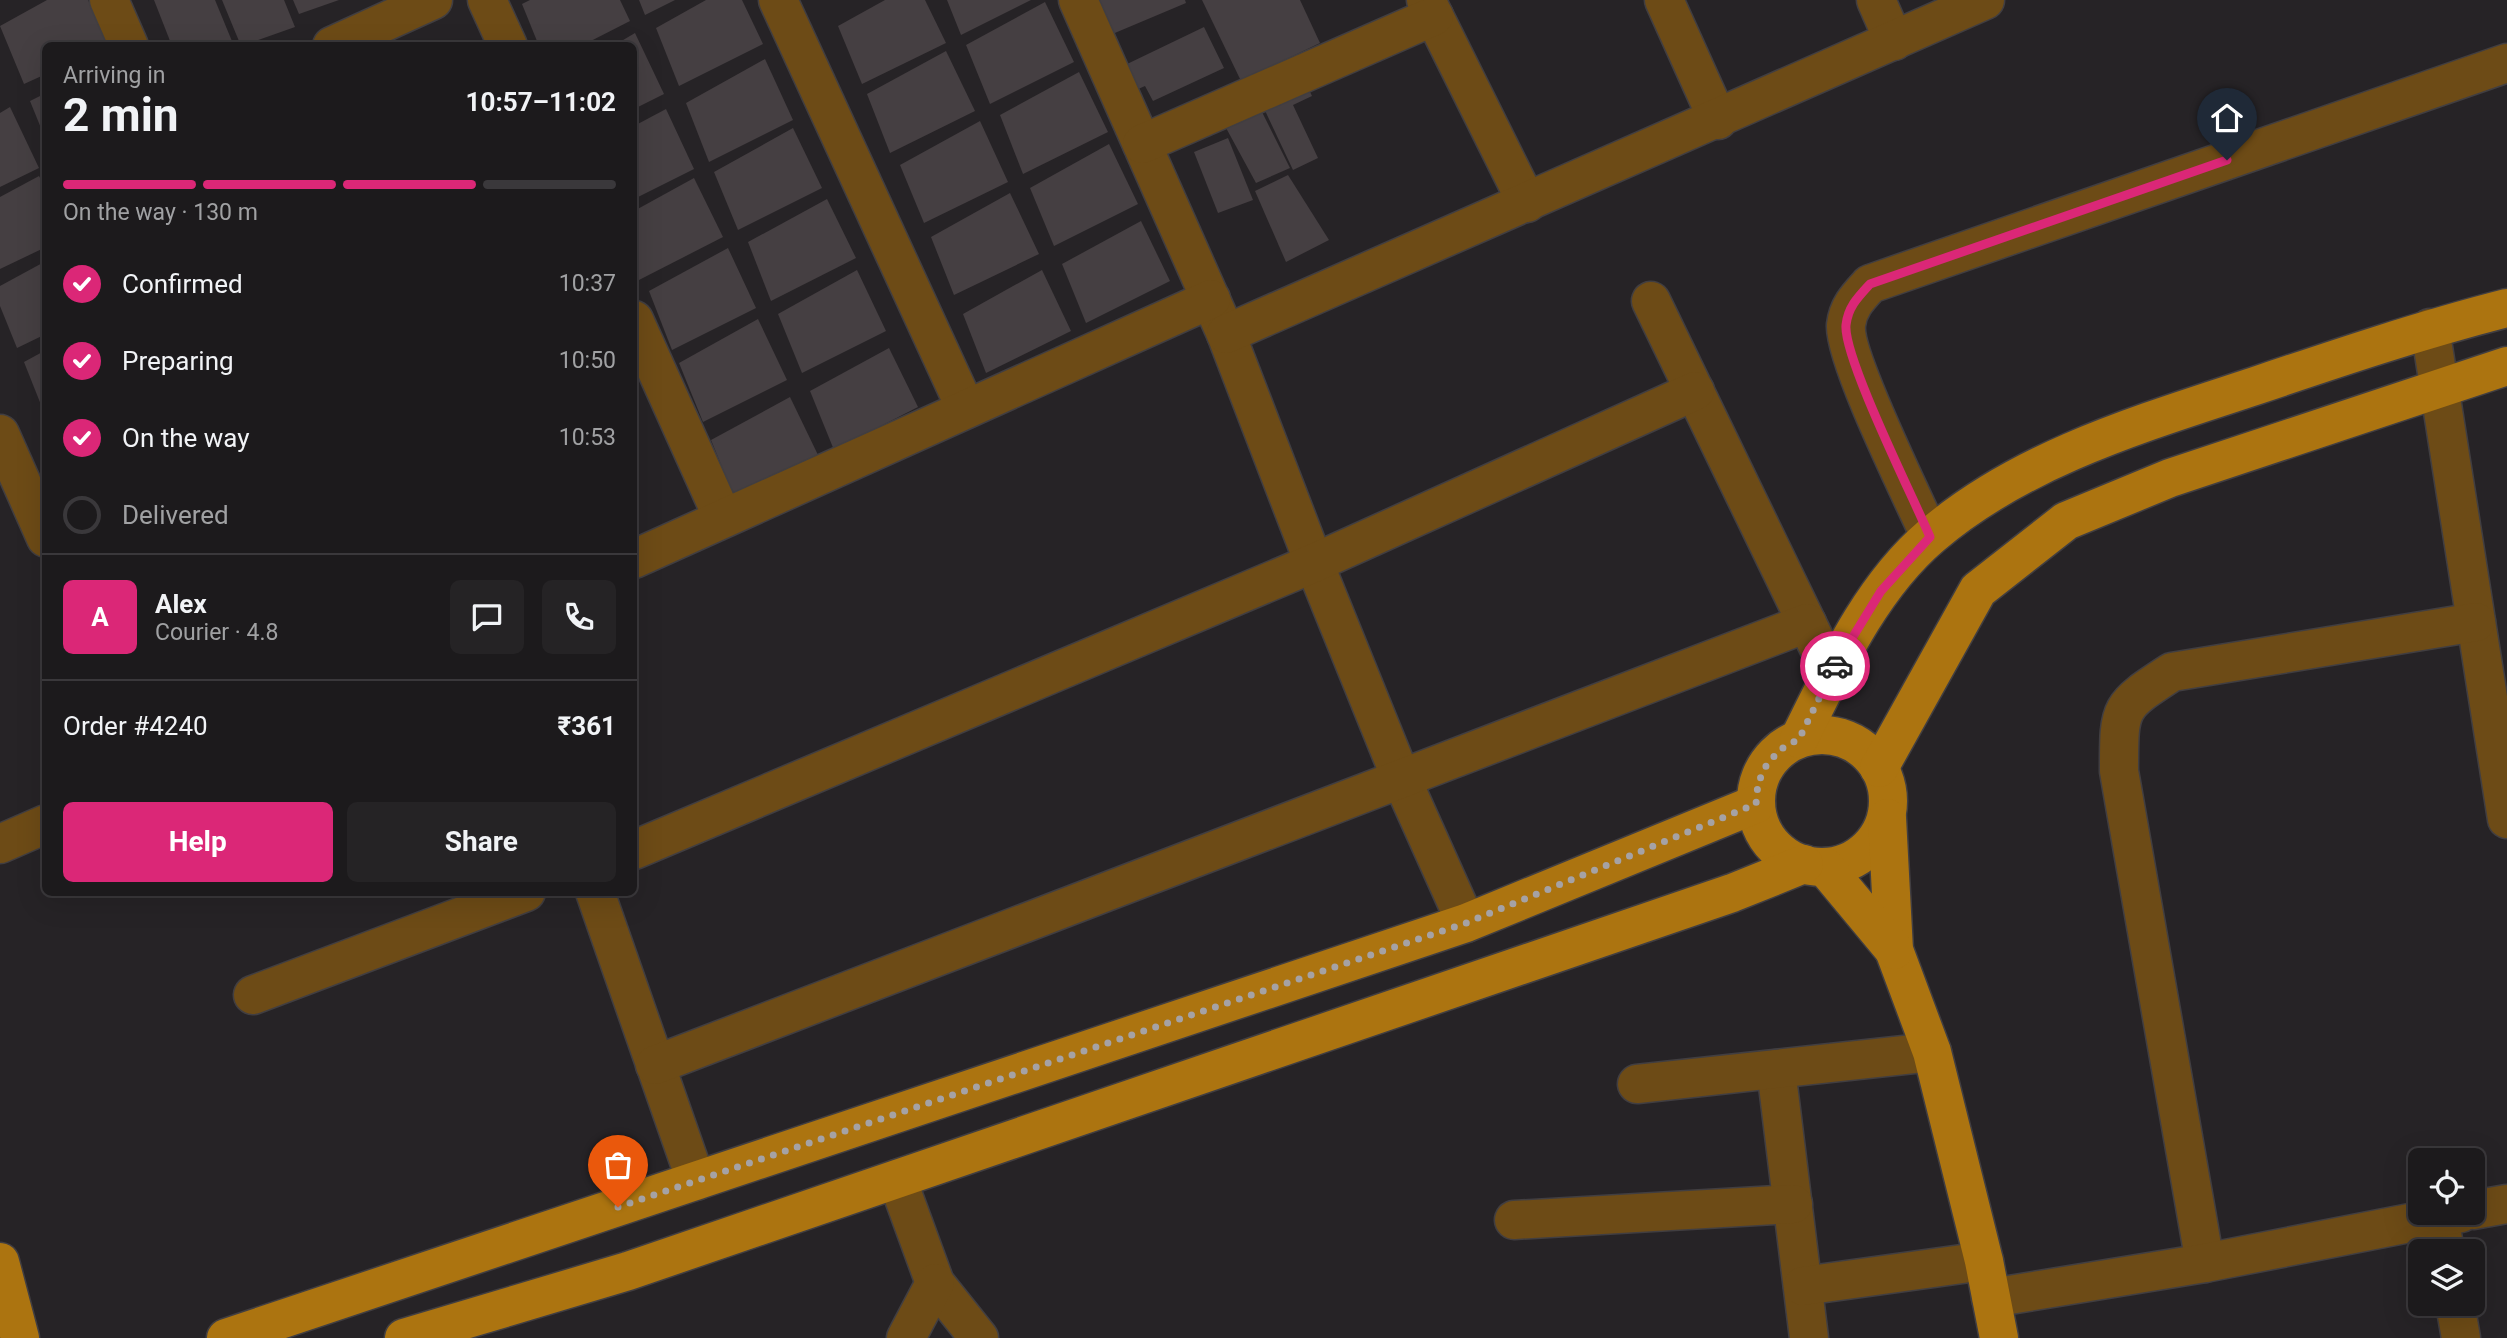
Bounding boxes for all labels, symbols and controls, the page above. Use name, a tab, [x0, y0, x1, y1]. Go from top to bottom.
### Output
text: Arriving in	[63, 62, 166, 89]
text: 10:57–11:02	[466, 87, 616, 117]
text: 2 min	[63, 88, 179, 142]
pin	[2197, 88, 2257, 160]
icon: home	[2208, 99, 2246, 137]
text: On the way · 130 m	[63, 199, 258, 226]
icon: check	[63, 265, 101, 303]
text: Confirmed	[122, 269, 243, 299]
text: 10:37	[559, 270, 616, 297]
icon: check	[63, 342, 101, 380]
text: Preparing	[122, 346, 234, 376]
text: 10:50	[559, 347, 616, 374]
icon: check	[63, 419, 101, 457]
text: On the way	[122, 423, 250, 453]
text: 10:53	[559, 424, 616, 451]
text: Delivered	[122, 500, 229, 530]
button: chat	[450, 580, 524, 654]
button: phone	[542, 580, 616, 654]
text: Alex	[155, 589, 207, 619]
text: A	[91, 602, 109, 632]
text: Courier · 4.8	[155, 619, 278, 646]
courier	[1800, 631, 1870, 701]
icon: car	[1816, 647, 1854, 685]
text: Order #4240	[63, 711, 208, 741]
text: ₹361	[558, 711, 616, 741]
button: Help	[63, 802, 333, 882]
button: Share	[347, 802, 616, 882]
pin	[588, 1135, 648, 1207]
icon: bag	[599, 1146, 637, 1184]
map controls	[2408, 1148, 2485, 1316]
button: locate	[2408, 1148, 2485, 1225]
button: layers	[2408, 1239, 2485, 1316]

